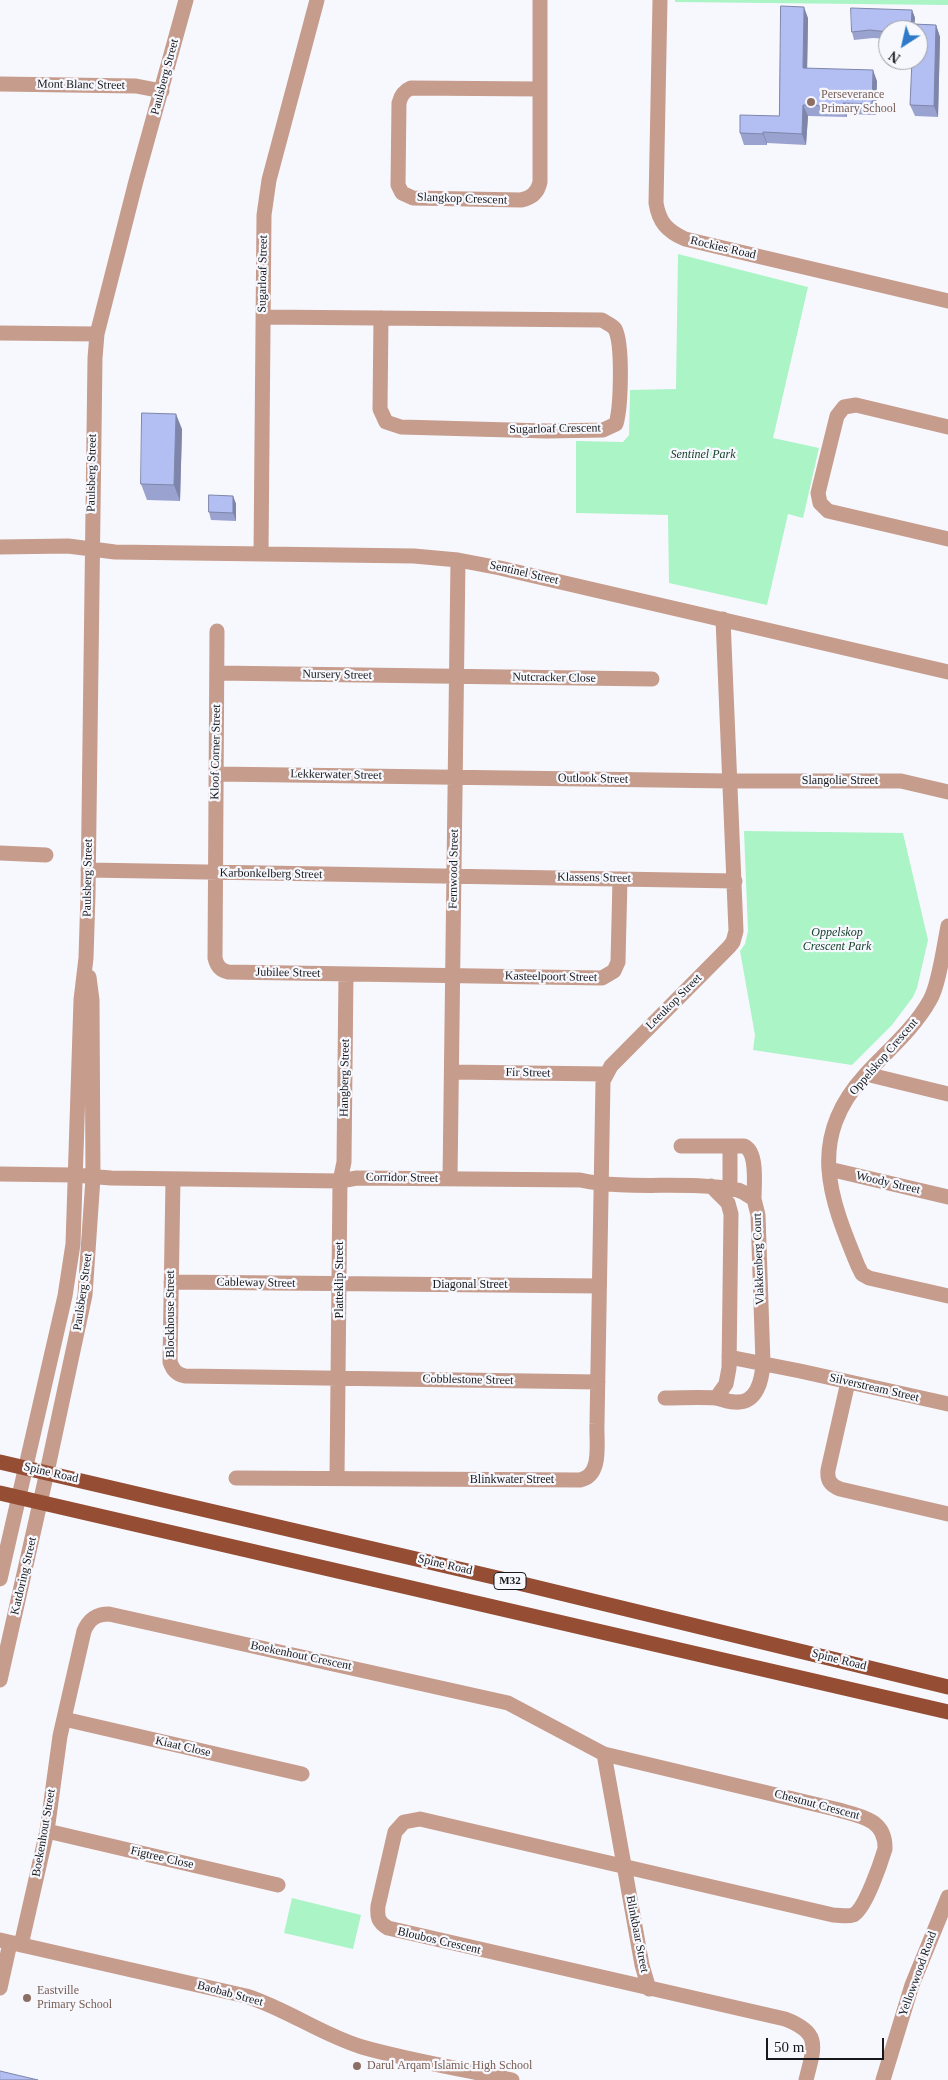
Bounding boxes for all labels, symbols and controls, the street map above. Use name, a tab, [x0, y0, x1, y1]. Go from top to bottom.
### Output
north arrow	[878, 20, 928, 70]
street label: Paulsberg Street	[148, 37, 182, 117]
text: N	[886, 48, 903, 66]
street label: Mont Blanc Street	[37, 77, 125, 93]
place label: Perseverance Primary School	[821, 88, 896, 116]
marker: Perseverance Primary School	[805, 96, 817, 108]
street label: Slangkop Crescent	[417, 190, 507, 208]
street label: Rockies Road	[689, 233, 757, 263]
street label: Sugarloaf Street	[255, 235, 271, 313]
street label: Sugarloaf Crescent	[509, 421, 601, 437]
street label: Paulsberg Street	[84, 434, 100, 512]
park label: Sentinel Park	[671, 448, 735, 462]
street label: Sentinel Street	[488, 558, 560, 588]
street label: Nursery Street	[302, 667, 372, 683]
street label: Nutcracker Close	[512, 670, 596, 686]
street label: Kloof Corner Street	[208, 704, 224, 800]
street label: Lekkerwater Street	[290, 767, 382, 783]
street label: Outlook Street	[558, 771, 628, 787]
street label: Slangolie Street	[802, 774, 878, 788]
street label: Fernwood Street	[446, 829, 462, 909]
street label: Paulsberg Street	[80, 839, 96, 917]
street label: Karbonkelberg Street	[220, 866, 322, 882]
street label: Klassens Street	[557, 870, 631, 886]
park label: Oppelskop Crescent Park	[803, 926, 871, 954]
street label: Jubilee Street	[255, 965, 321, 981]
street label: Kasteelpoort Street	[505, 969, 597, 985]
street label: Leeukop Street	[643, 971, 705, 1033]
street label: Oppelskop Crescent	[847, 1016, 921, 1098]
street label: Hangberg Street	[337, 1039, 353, 1117]
street label: Fir Street	[505, 1065, 551, 1081]
street label: Woody Street	[855, 1169, 921, 1197]
street label: Corridor Street	[366, 1170, 438, 1186]
street label: Vlakkenberg Court	[750, 1213, 768, 1305]
street label: Platteklip Street	[333, 1242, 347, 1318]
street label: Paulsberg Street	[70, 1252, 96, 1332]
street label: Blockhouse Street	[164, 1270, 178, 1358]
street label: Cableway Street	[216, 1275, 296, 1291]
street label: Diagonal Street	[433, 1278, 507, 1292]
street label: Silverstream Street	[828, 1371, 920, 1405]
street label: Cobblestone Street	[422, 1372, 514, 1388]
street label: Spine Road	[22, 1460, 80, 1486]
street label: Blinkwater Street	[470, 1473, 554, 1487]
street label: Katdoring Street	[8, 1536, 40, 1616]
street label: Spine Road	[416, 1552, 474, 1578]
road number: M32	[494, 1572, 526, 1590]
street label: Boekenhout Crescent	[249, 1638, 353, 1674]
street label: Spine Road	[810, 1646, 868, 1674]
street label: Kiaat Close	[154, 1734, 212, 1760]
street label: Chestnut Crescent	[773, 1787, 861, 1823]
street label: Boekenhout Street	[29, 1788, 59, 1878]
street label: Figtree Close	[129, 1844, 195, 1872]
street label: Blinkbaar Street	[622, 1894, 652, 1974]
street label: Bloubos Crescent	[396, 1924, 482, 1958]
street label: Yellowwood Road	[896, 1930, 940, 2018]
street label: Baobab Street	[195, 1978, 265, 2010]
place label: Eastville Primary School	[37, 1984, 112, 2012]
marker: Eastville Primary School	[21, 1992, 33, 2004]
scale bar	[768, 2028, 886, 2060]
text: 50 m	[774, 2039, 804, 2055]
place label: Darul Arqam Islamic High School	[367, 2059, 532, 2073]
marker: Darul Arqam Islamic High School	[351, 2060, 363, 2072]

